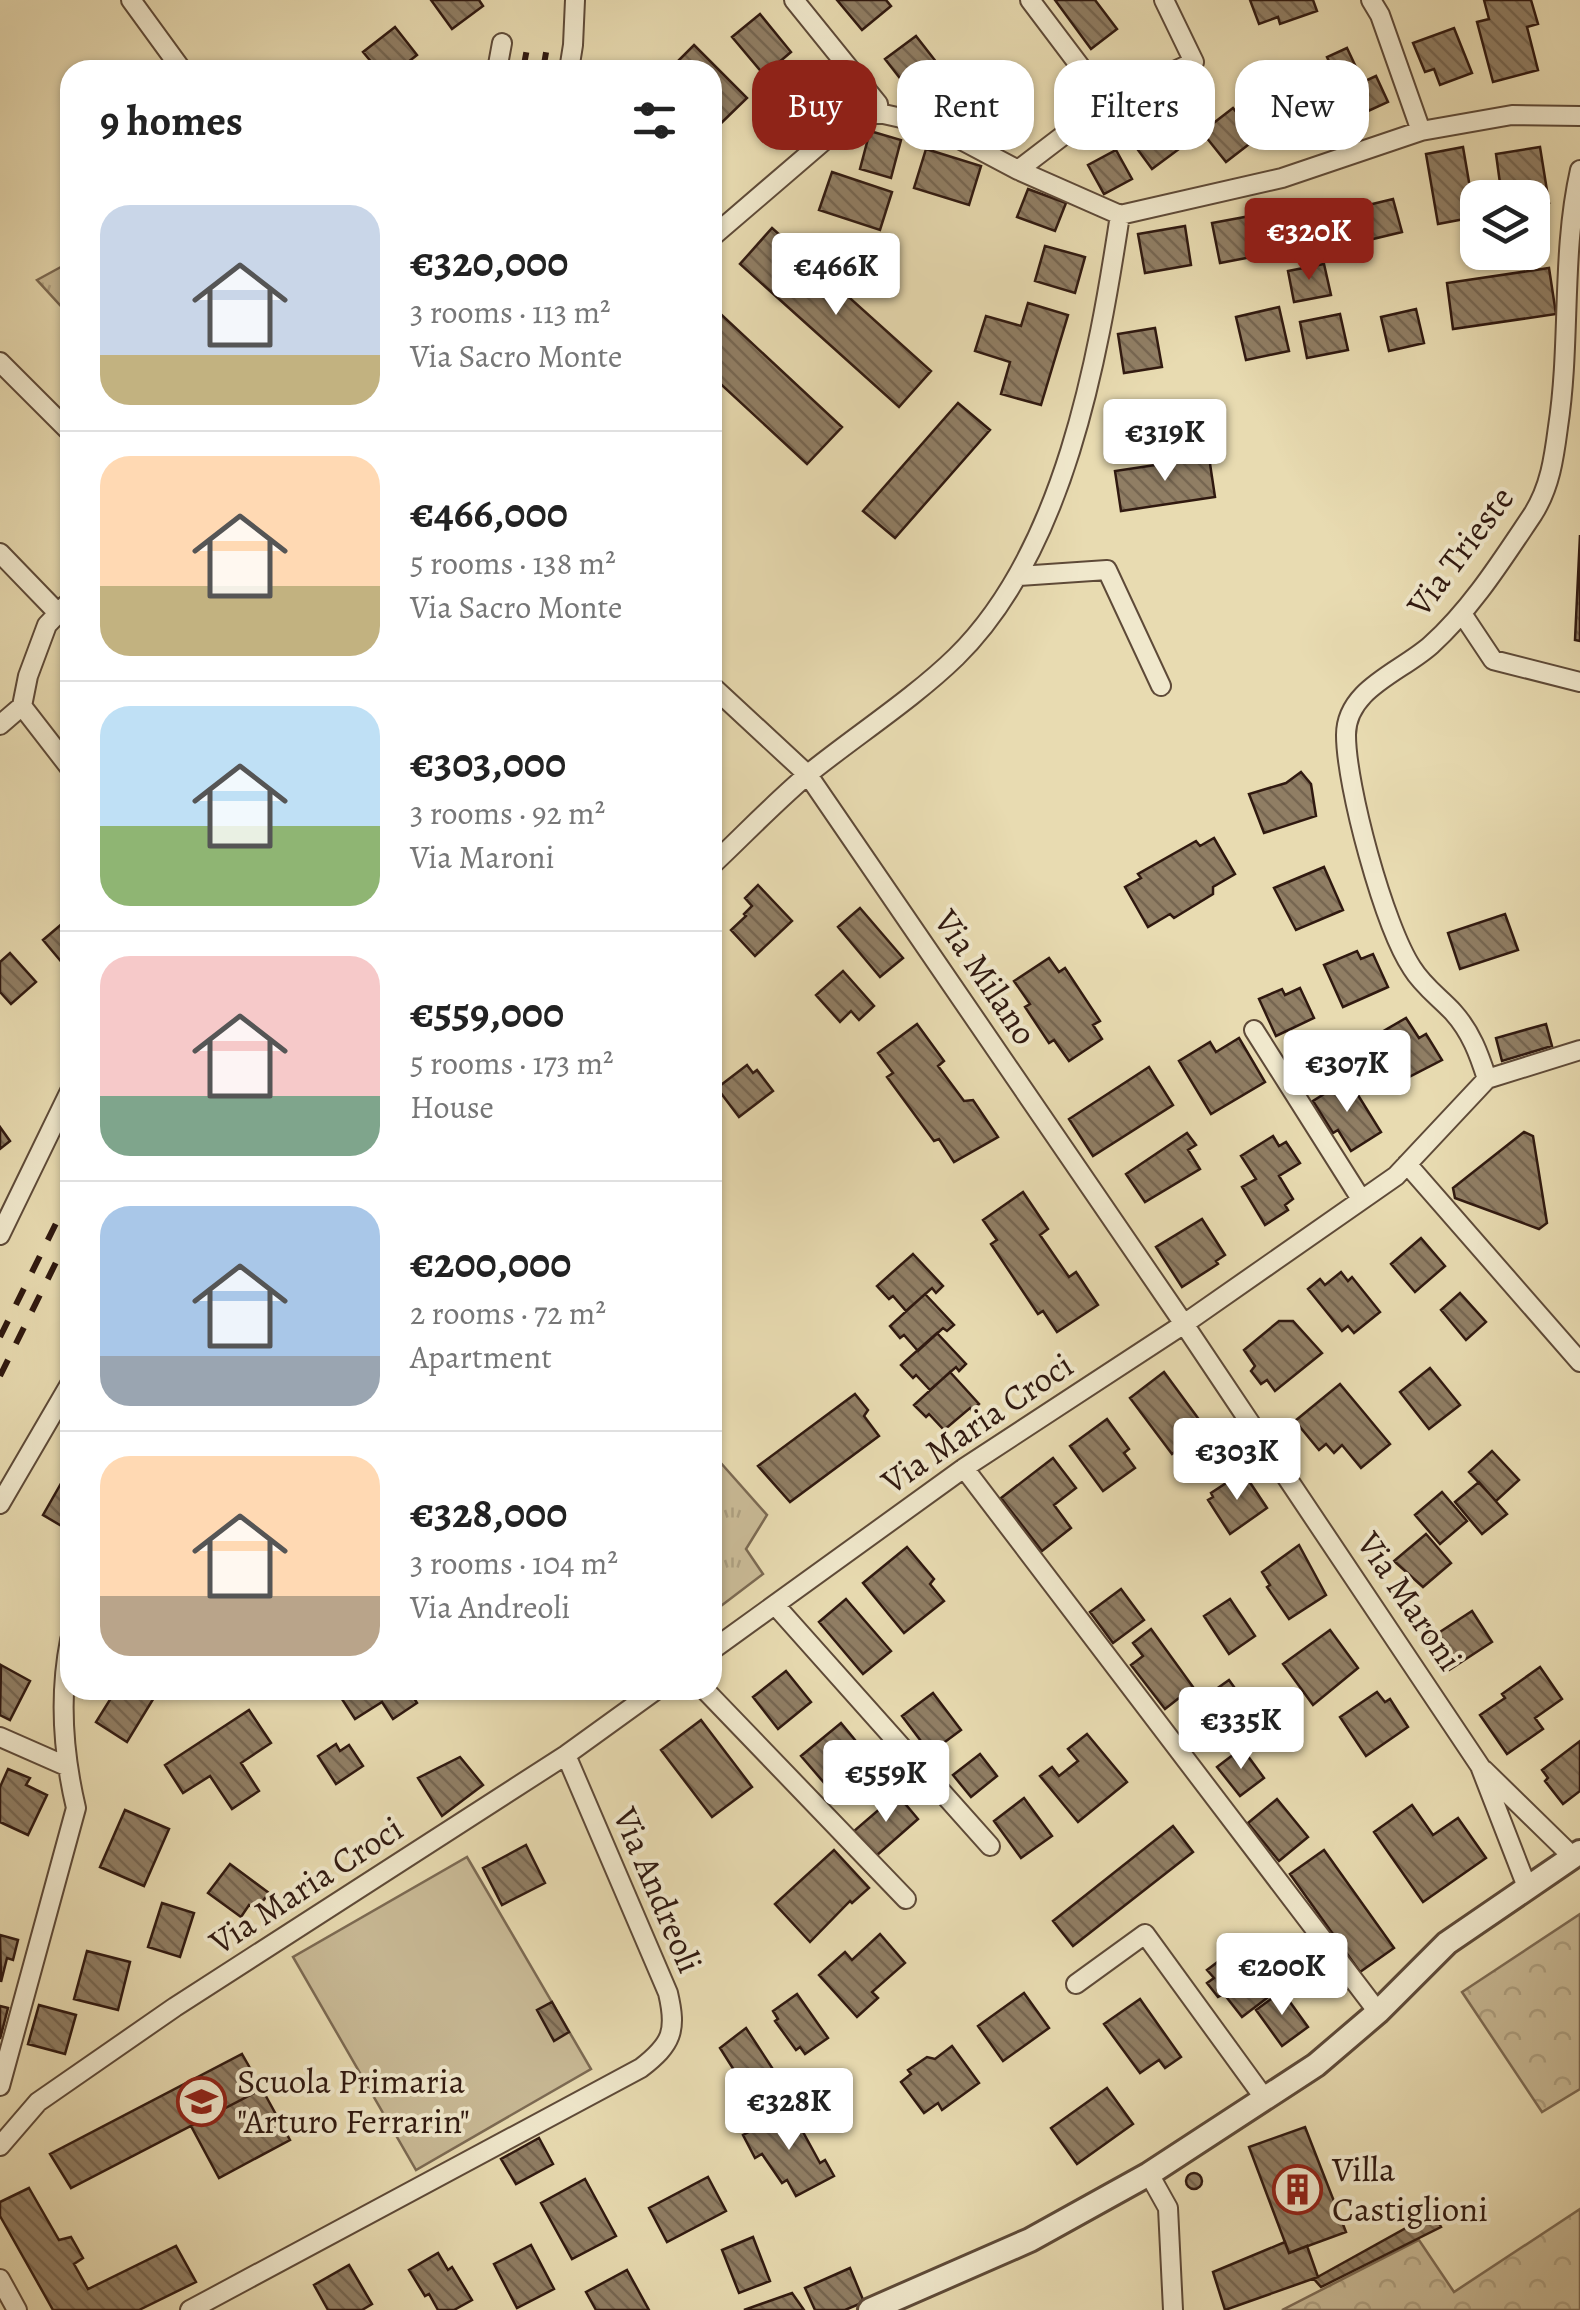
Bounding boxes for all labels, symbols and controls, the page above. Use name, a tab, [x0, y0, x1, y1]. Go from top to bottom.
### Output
chip: Buy	[752, 60, 877, 150]
chip: Rent	[897, 60, 1034, 150]
chip: Filters	[1054, 60, 1215, 150]
chip: New	[1235, 60, 1369, 150]
text: 9 homes	[100, 92, 243, 149]
icon: filters	[627, 93, 682, 148]
map controls	[1460, 180, 1550, 270]
button: layers	[1460, 180, 1550, 270]
pin: €320K	[1239, 198, 1379, 283]
text: €320K	[1267, 208, 1351, 252]
text: €320,000	[410, 233, 568, 290]
pin: €466K	[766, 233, 906, 318]
text: €466K	[794, 243, 878, 287]
icon: home	[180, 245, 300, 365]
text: 3 rooms · 113 m²	[410, 290, 611, 334]
text: Via Sacro Monte	[410, 334, 622, 378]
pin: €319K	[1095, 399, 1235, 484]
text: €319K	[1125, 409, 1205, 453]
street label: Via Trieste	[1395, 476, 1525, 627]
text: €466,000	[410, 484, 568, 541]
icon: home	[180, 496, 300, 616]
text: 5 rooms · 138 m²	[410, 541, 616, 585]
text: Via Sacro Monte	[410, 585, 622, 629]
text: €303,000	[410, 734, 566, 791]
icon: home	[180, 746, 300, 866]
text: 3 rooms · 92 m²	[410, 791, 605, 835]
text: Via Maroni	[410, 835, 555, 879]
street label: Via Milano	[923, 899, 1049, 1054]
text: €559,000	[410, 984, 564, 1041]
icon: home	[180, 996, 300, 1116]
pin: €307K	[1277, 1030, 1417, 1115]
text: €307K	[1306, 1040, 1388, 1084]
text: 5 rooms · 173 m²	[410, 1041, 614, 1085]
text: House	[410, 1085, 494, 1129]
text: €200,000	[410, 1234, 571, 1291]
icon: home	[180, 1246, 300, 1366]
text: 2 rooms · 72 m²	[410, 1291, 606, 1335]
text: Apartment	[410, 1335, 552, 1379]
street label: Via Maria Croci	[871, 1341, 1082, 1505]
pin: €303K	[1167, 1418, 1307, 1503]
text: €303K	[1195, 1428, 1279, 1472]
text: €328,000	[410, 1484, 567, 1541]
icon: home	[180, 1496, 300, 1616]
street label: Via Maroni	[1345, 1521, 1474, 1680]
text: 3 rooms · 104 m²	[410, 1541, 618, 1585]
text: Via Andreoli	[410, 1585, 570, 1629]
pin: €335K	[1171, 1687, 1311, 1772]
text: €335K	[1201, 1697, 1281, 1741]
pin: €559K	[816, 1740, 956, 1825]
text: €559K	[845, 1750, 927, 1794]
street label: Via Andreoli	[601, 1799, 714, 1980]
street label: Via Maria Croci	[199, 1805, 412, 1966]
pin: €200K	[1212, 1933, 1352, 2018]
text: €200K	[1238, 1943, 1326, 1987]
place label: Scuola Primaria "Arturo Ferrarin"	[237, 2057, 470, 2145]
pin: €328K	[719, 2068, 859, 2153]
school or university icon: Scuola Primaria "Arturo Ferrarin"	[176, 2075, 228, 2127]
text: €328K	[747, 2078, 831, 2122]
place label: Villa Castiglioni	[1331, 2145, 1488, 2233]
building icon: Villa Castiglioni	[1271, 2163, 1323, 2215]

